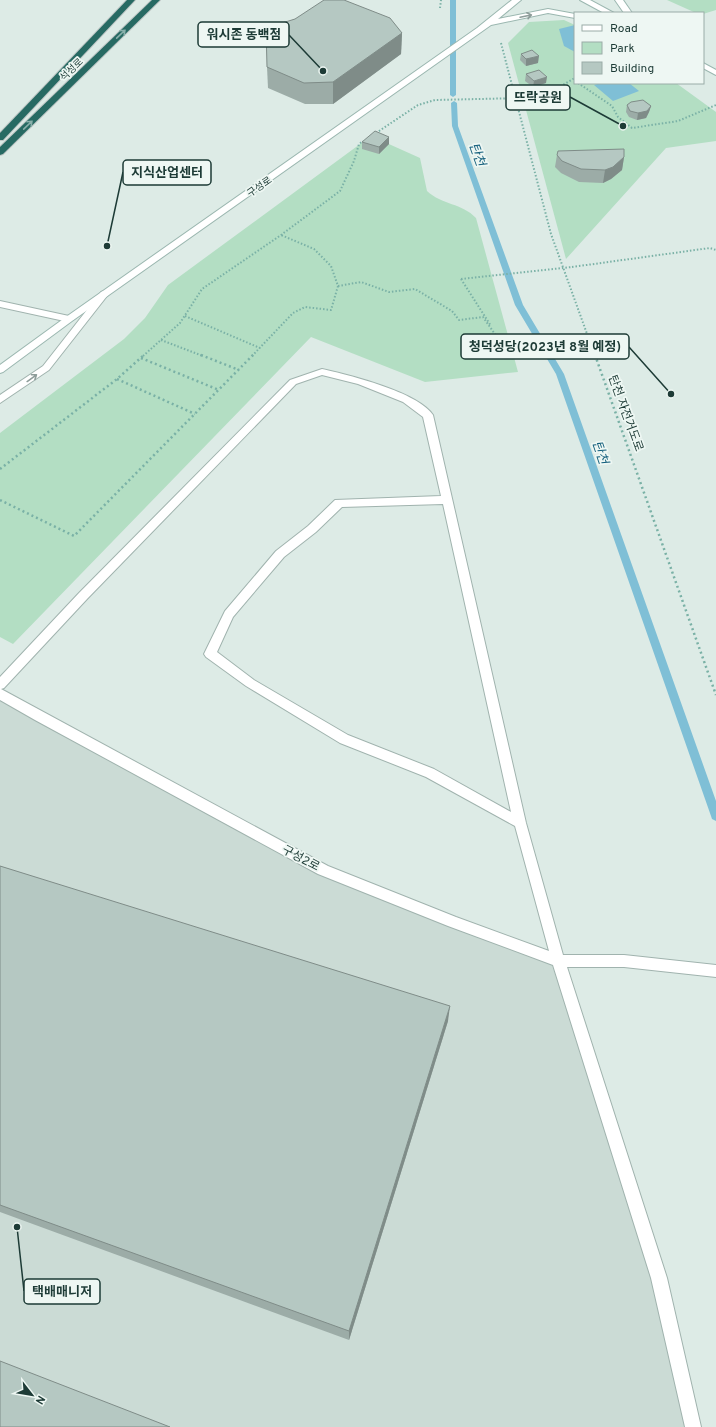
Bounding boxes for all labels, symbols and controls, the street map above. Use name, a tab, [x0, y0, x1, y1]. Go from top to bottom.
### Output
one-way arrow	[519, 11, 532, 19]
legend	[574, 12, 704, 84]
text: Road	[610, 21, 638, 37]
callout: 워시존 동백점	[198, 22, 289, 47]
text: 워시존 동백점	[206, 28, 282, 44]
one-way arrow	[116, 29, 126, 39]
text: Park	[610, 41, 635, 57]
street label: 석성로	[58, 56, 86, 84]
text: Building	[610, 61, 654, 77]
callout: 뜨락공원	[506, 85, 570, 110]
text: 뜨락공원	[514, 91, 562, 107]
one-way arrow	[23, 120, 33, 130]
water label: 탄천	[465, 141, 488, 170]
callout: 지식산업센터	[123, 160, 211, 185]
text: 지식산업센터	[131, 166, 203, 182]
street label: 구성로	[245, 174, 275, 200]
callout: 청덕성당(2023년 8월 예정)	[461, 334, 629, 359]
text: 청덕성당(2023년 8월 예정)	[469, 340, 621, 356]
one-way arrow	[26, 373, 37, 382]
street label: 탄천 자전거도로	[604, 373, 646, 454]
water label: 탄천	[588, 439, 611, 468]
street label: 구성2로	[279, 842, 322, 875]
callout: 택배매니저	[24, 1279, 100, 1304]
text: 택배매니저	[32, 1285, 92, 1301]
north arrow	[12, 1375, 52, 1415]
text: N	[32, 1393, 48, 1407]

